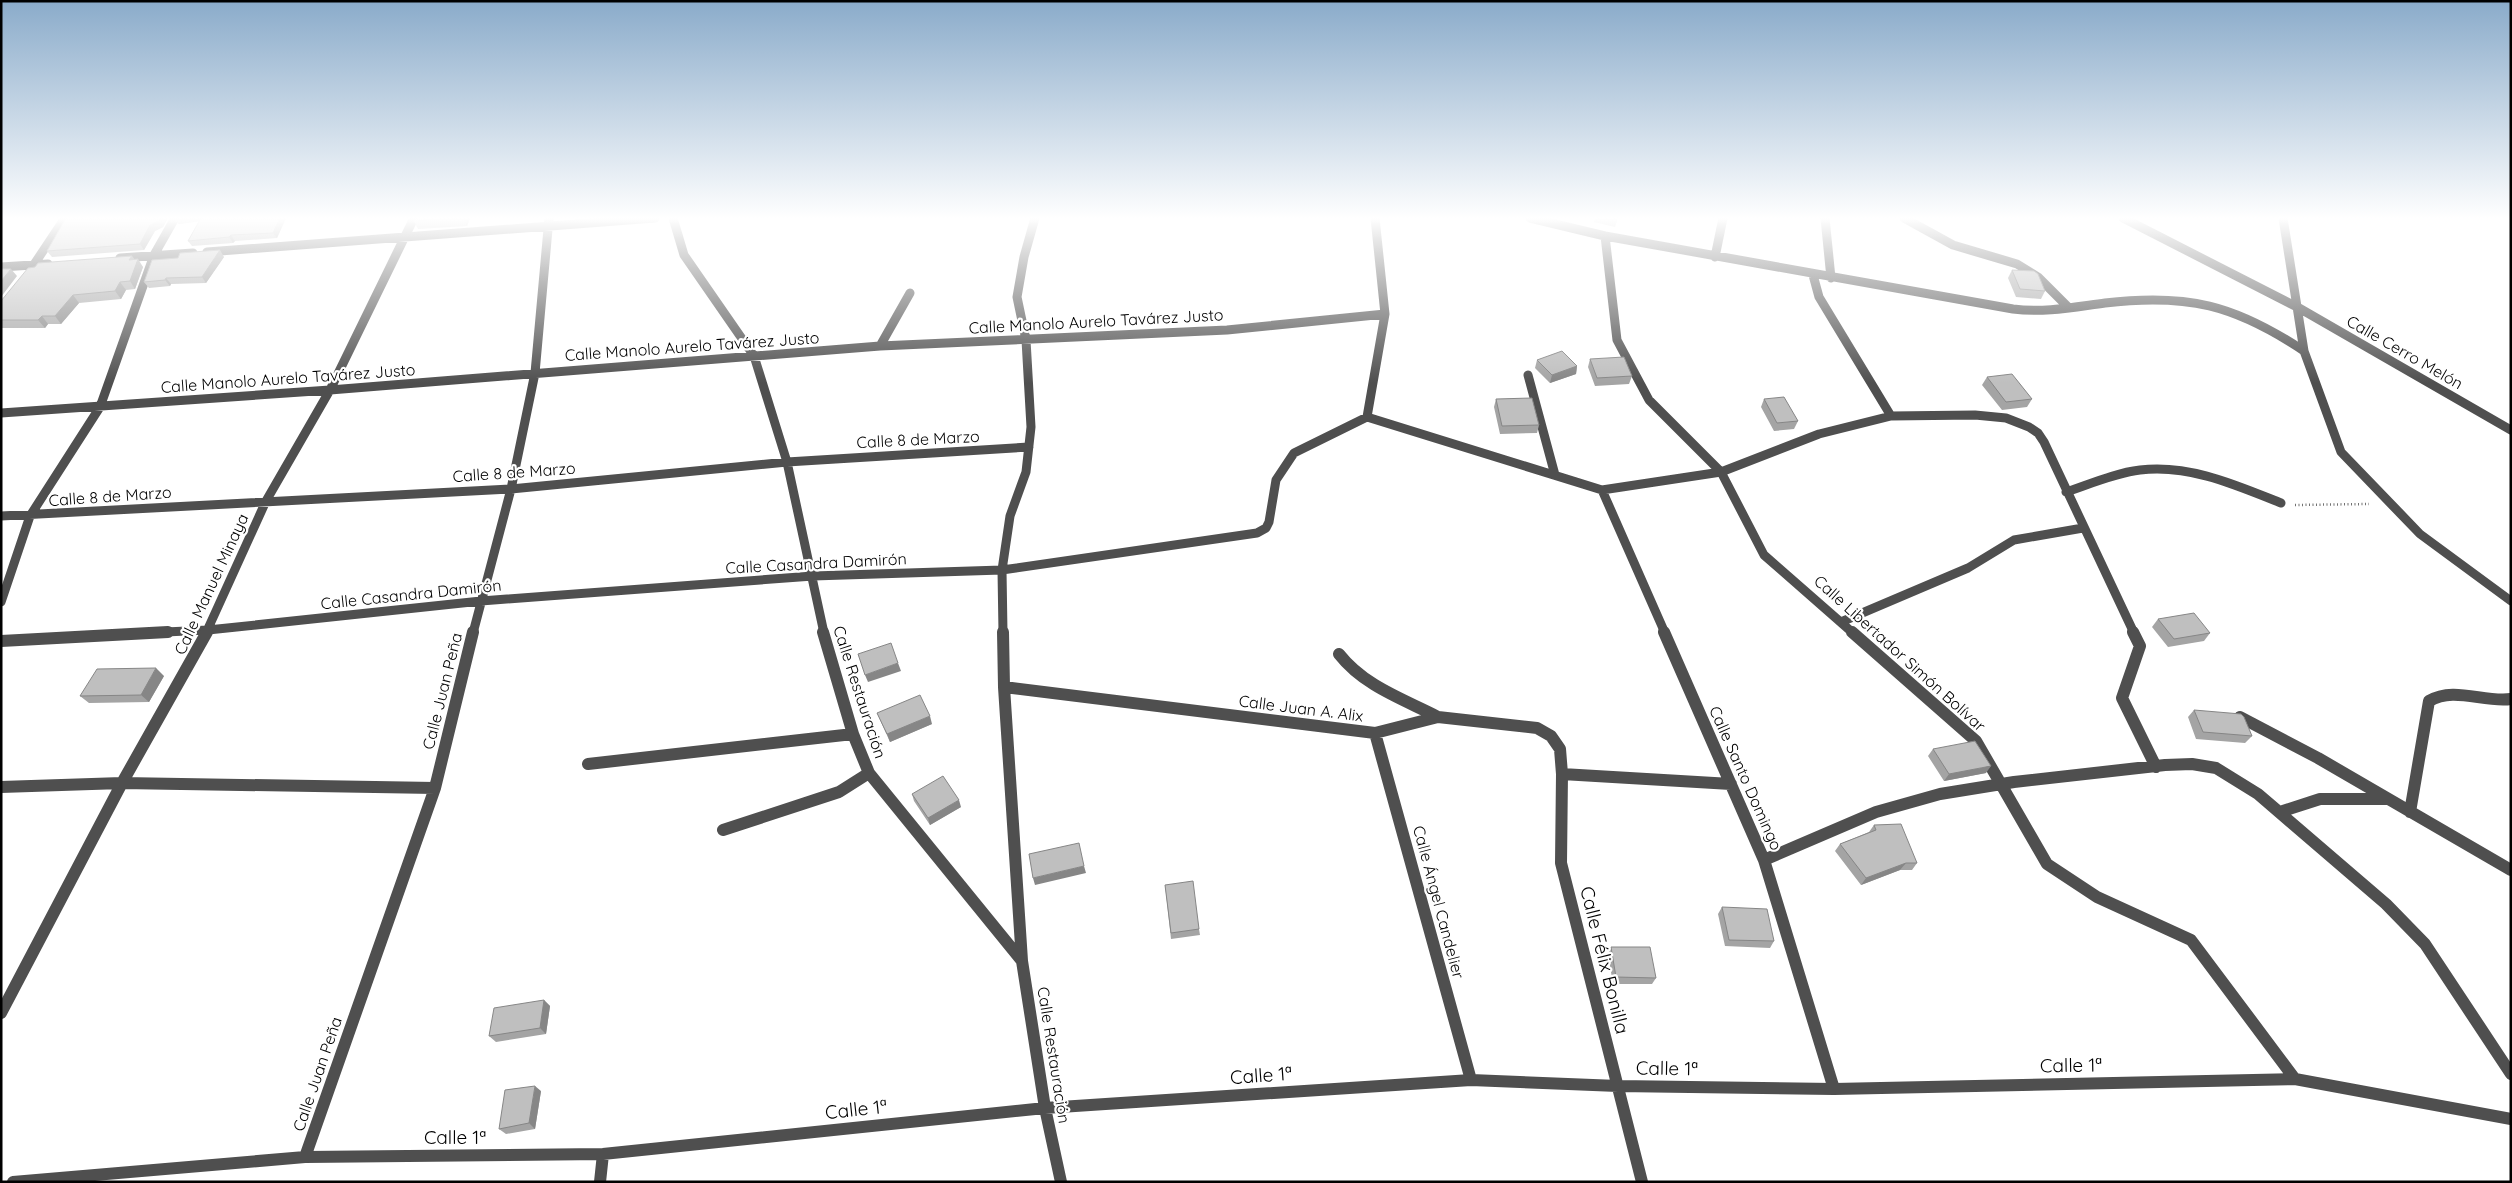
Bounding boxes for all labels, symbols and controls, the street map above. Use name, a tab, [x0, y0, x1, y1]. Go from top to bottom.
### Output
street label: Calle Manolo Aurelo Tavárez Justo	[968, 304, 1224, 338]
street label: Calle Cerro Melón	[2343, 311, 2467, 393]
street label: Calle Manolo Aurelo Tavárez Justo	[564, 327, 820, 365]
street label: Calle Manolo Aurelo Tavárez Justo	[160, 359, 416, 397]
street label: Calle 8 de Marzo	[856, 426, 980, 452]
street label: Calle 8 de Marzo	[452, 458, 576, 486]
street label: Calle 8 de Marzo	[48, 482, 172, 510]
street label: Calle Manuel Minaya	[169, 510, 253, 658]
street label: Calle Casandra Damirón	[725, 548, 907, 578]
street label: Calle Libertador Simón Bolívar	[1810, 571, 1990, 735]
street label: Calle Casandra Damirón	[320, 575, 502, 613]
street label: Calle Restauración	[829, 623, 891, 761]
street label: Calle Juan Peña	[418, 631, 466, 751]
street label: Calle Juan A. Alix	[1238, 690, 1365, 726]
street label: Calle Santo Domingo	[1705, 703, 1787, 853]
street label: Calle Ángel Candelier	[1409, 823, 1469, 981]
street label: Calle Félix Bonilla	[1575, 884, 1635, 1036]
street label: Calle Restauración	[1033, 985, 1075, 1125]
street label: Calle Juan Peña	[288, 1014, 346, 1134]
street label: Calle 1ª	[2040, 1052, 2102, 1078]
street label: Calle 1ª	[1636, 1055, 1698, 1081]
street label: Calle 1ª	[1229, 1061, 1293, 1089]
street label: Calle 1ª	[824, 1094, 888, 1124]
street label: Calle 1ª	[424, 1125, 486, 1149]

